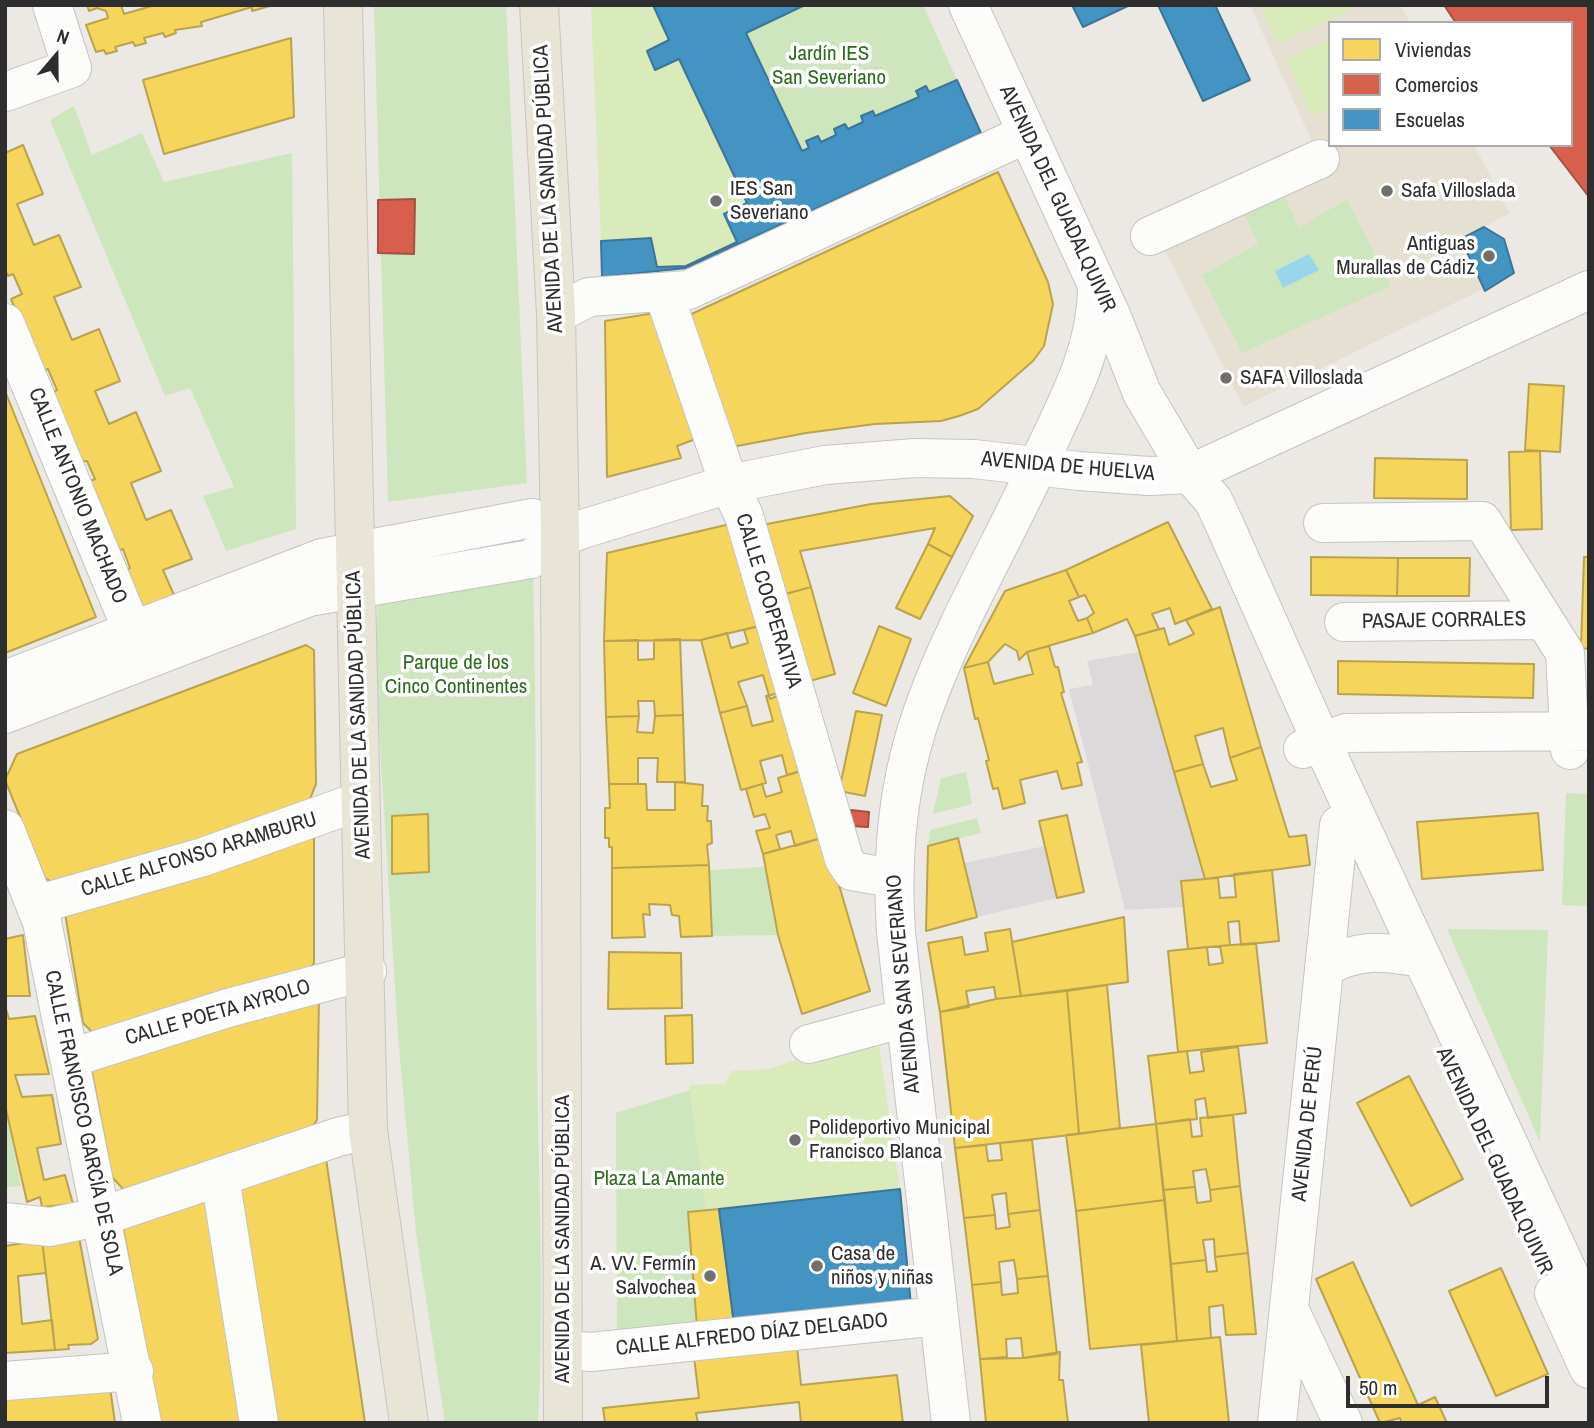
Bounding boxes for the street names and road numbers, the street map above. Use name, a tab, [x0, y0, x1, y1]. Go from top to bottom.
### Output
street label: AVENIDA DE LA SANIDAD PÚBLICA	[529, 44, 569, 334]
street label: AVENIDA DEL GUADALQUIVIR	[993, 81, 1121, 317]
street label: CALLE ANTONIO MACHADO	[22, 385, 132, 607]
street label: AVENIDA DE HUELVA	[980, 447, 1156, 487]
street label: CALLE COOPERATIVA	[729, 511, 807, 691]
street label: AVENIDA DE LA SANIDAD PÚBLICA	[341, 570, 377, 860]
street label: PASAJE CORRALES	[1362, 607, 1526, 635]
street label: CALLE ALFONSO ARAMBURU	[78, 807, 320, 903]
street label: AVENIDA SAN SEVERIANO	[882, 873, 926, 1095]
street label: CALLE FRANCISCO GARCÍA DE SOLA	[38, 968, 128, 1278]
street label: CALLE POETA AYROLO	[122, 974, 314, 1052]
street label: AVENIDA DEL GUADALQUIVIR	[1430, 1043, 1558, 1279]
street label: AVENIDA DE PERÚ	[1287, 1045, 1329, 1203]
street label: AVENIDA DE LA SANIDAD PÚBLICA	[550, 1095, 576, 1383]
street label: CALLE ALFREDO DÍAZ DELGADO	[615, 1308, 889, 1362]

